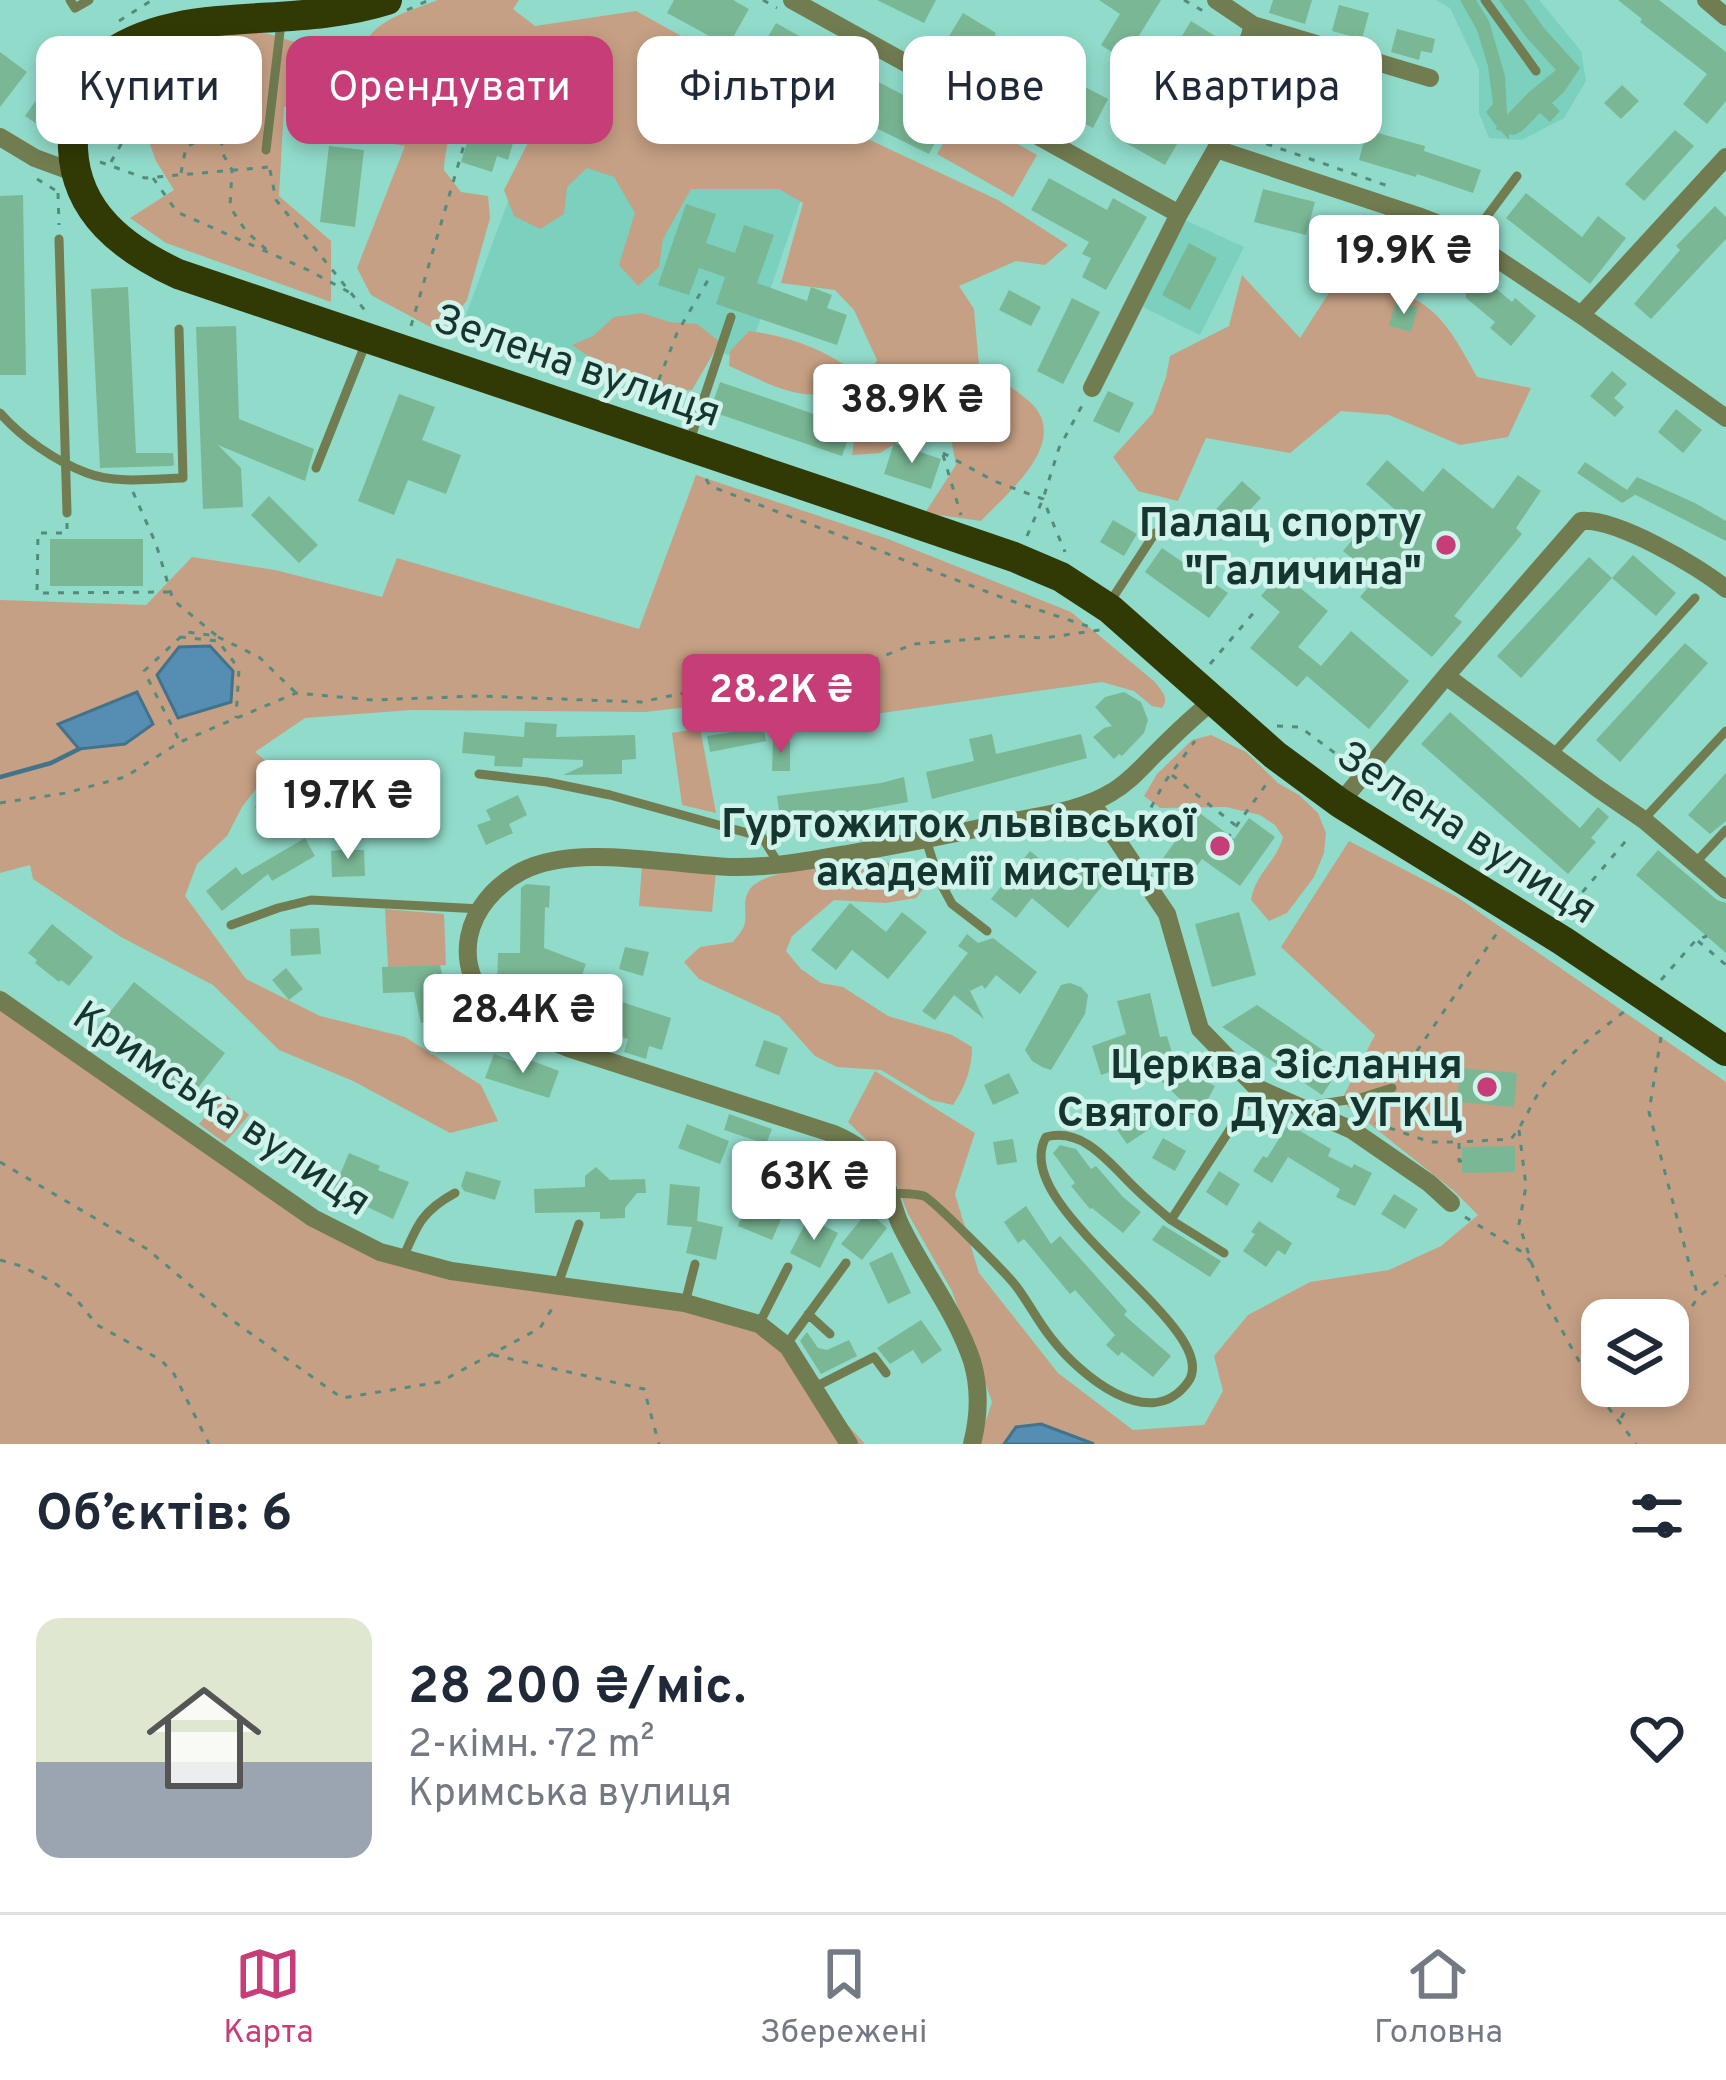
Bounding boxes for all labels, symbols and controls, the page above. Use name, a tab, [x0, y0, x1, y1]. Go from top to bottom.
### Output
chip: Купити	[36, 36, 262, 144]
chip: Орендувати	[286, 36, 613, 144]
chip: Фільтри	[637, 36, 879, 144]
chip: Нове	[903, 36, 1086, 144]
chip: Квартира	[1110, 36, 1382, 144]
pin: 19.9K ₴	[1293, 215, 1515, 317]
text: 19.9K ₴	[1336, 229, 1472, 278]
street label: Зелена вулиця	[426, 294, 727, 442]
pin: 38.9K ₴	[801, 364, 1023, 466]
text: 38.9K ₴	[840, 378, 984, 427]
place label: Палац спорту "Галичина"	[1139, 499, 1422, 600]
marker: Палац спорту "Галичина"	[1433, 532, 1459, 558]
pin: 28.2K ₴	[670, 654, 892, 756]
text: 28.2K ₴	[709, 668, 853, 717]
street label: Зелена вулиця	[1325, 731, 1606, 939]
pin: 19.7K ₴	[237, 760, 459, 862]
text: 19.7K ₴	[283, 774, 413, 823]
place label: Гуртожиток львівської академії мистецтв	[721, 800, 1197, 901]
marker: Гуртожиток львівської академії мистецтв	[1207, 833, 1233, 859]
pin: 28.4K ₴	[412, 974, 634, 1076]
text: 28.4K ₴	[450, 988, 596, 1037]
street label: Кримська вулиця	[61, 991, 380, 1230]
place label: Церква Зіслання Святого Духа УГКЦ	[1057, 1041, 1463, 1142]
marker: Церква Зіслання Святого Духа УГКЦ	[1474, 1074, 1500, 1100]
pin: 63K ₴	[730, 1141, 898, 1243]
text: 63K ₴	[759, 1155, 869, 1204]
map controls	[1581, 1299, 1689, 1407]
button: layers	[1581, 1299, 1689, 1407]
icon: filters	[1624, 1483, 1690, 1549]
text: Об’єктів: 6	[36, 1484, 292, 1549]
text: 28 200 ₴/міс.	[408, 1657, 746, 1722]
icon: home	[132, 1666, 276, 1810]
icon: heart	[1624, 1705, 1690, 1771]
text: 2-кімн. · 72 m²	[408, 1722, 655, 1771]
text: Кримська вулиця	[408, 1771, 732, 1820]
tab: Карта	[223, 1941, 314, 2055]
tab: Збережені	[760, 1941, 928, 2055]
tab: Головна	[1374, 1941, 1503, 2055]

